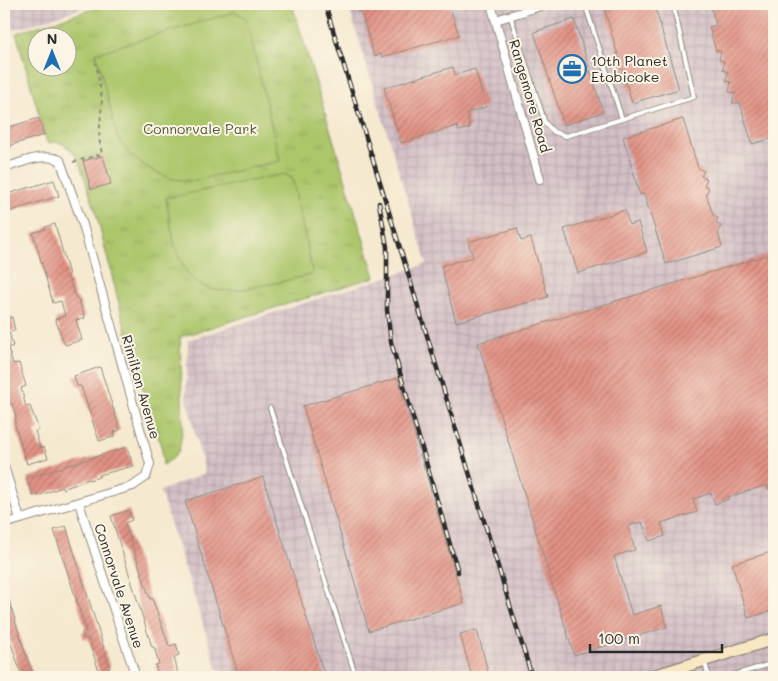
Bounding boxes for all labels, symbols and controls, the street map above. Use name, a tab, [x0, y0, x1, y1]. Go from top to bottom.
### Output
north arrow	[28, 28, 78, 78]
text: N	[47, 29, 57, 48]
street label: Rangemore Road	[505, 37, 556, 155]
place label: 10th Planet Etobicoke	[591, 51, 668, 86]
office icon: 10th Planet Etobicoke	[557, 54, 587, 84]
park label: Connorvale Park	[143, 119, 257, 138]
street label: Rimilton Avenue	[118, 333, 165, 441]
street label: Connorvale Avenue	[90, 521, 149, 651]
scale bar	[590, 621, 723, 653]
text: 100 m	[598, 628, 640, 648]

